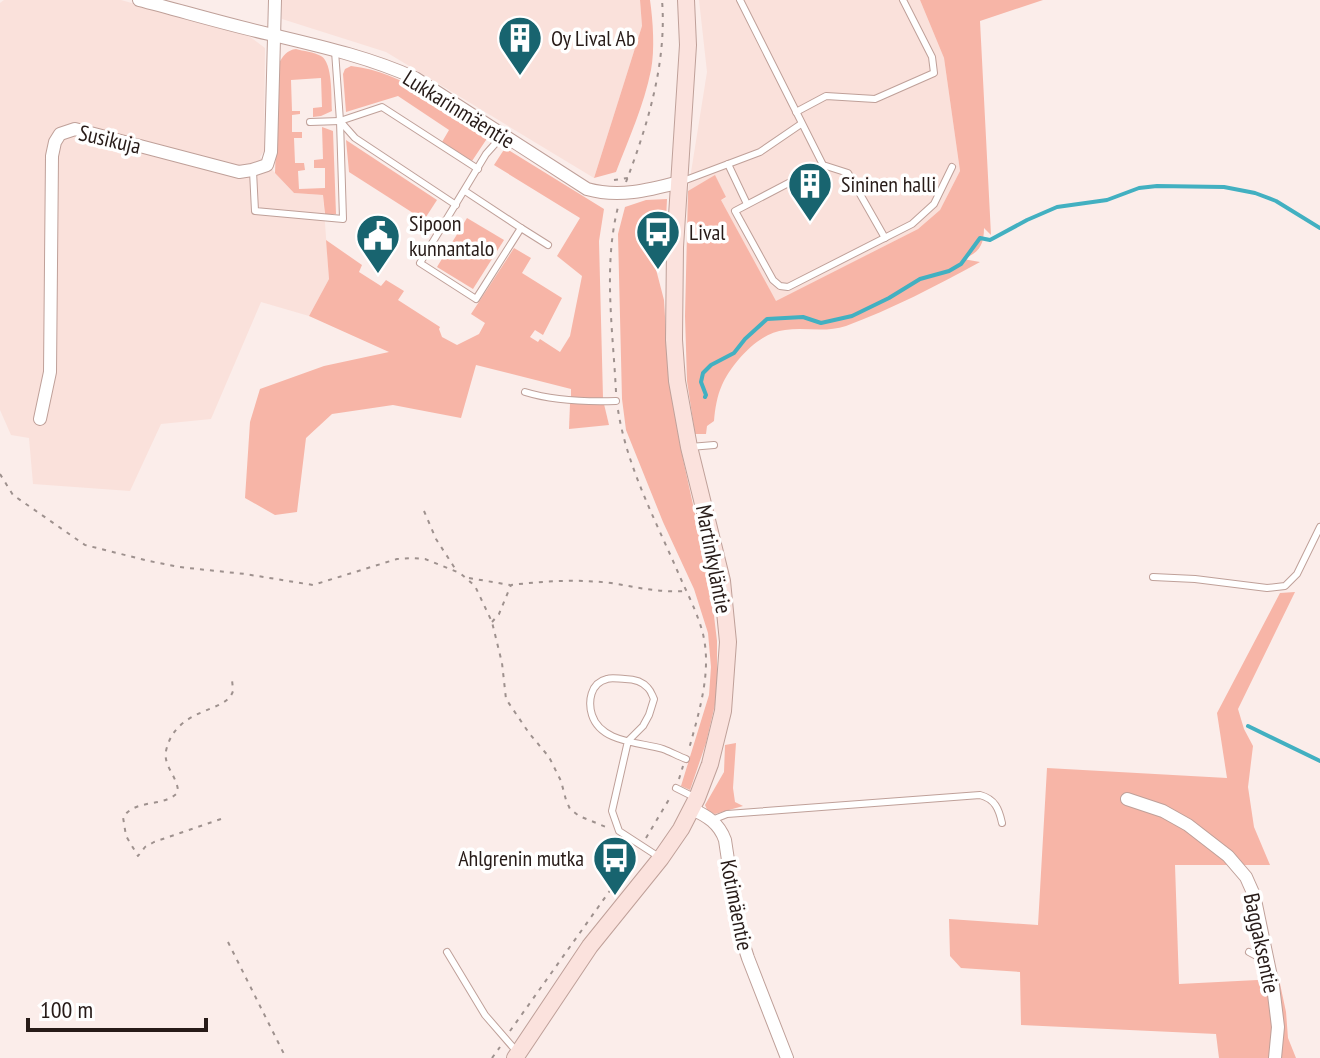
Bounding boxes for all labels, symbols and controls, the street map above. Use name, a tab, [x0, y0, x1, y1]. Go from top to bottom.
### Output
building icon: Oy Lival Ab	[496, 14, 544, 77]
place label: Oy Lival Ab	[551, 24, 636, 52]
street label: Lukkarinmäentie	[398, 64, 520, 154]
street label: Susikuja	[76, 118, 144, 160]
building icon: Sininen halli	[786, 160, 834, 223]
place label: Sininen halli	[841, 170, 936, 198]
bus stop icon: Lival	[634, 208, 682, 271]
place label: Sipoon kunnantalo	[409, 209, 494, 262]
public building icon: Sipoon kunnantalo	[354, 212, 402, 275]
place label: Lival	[689, 218, 726, 246]
street label: Martinkyläntie	[690, 502, 738, 616]
bus stop icon: Ahlgrenin mutka	[591, 834, 639, 897]
place label: Ahlgrenin mutka	[458, 844, 584, 872]
street label: Kotimäentie	[714, 857, 760, 953]
street label: Baggaksentie	[1238, 890, 1286, 996]
scale bar	[28, 982, 206, 1032]
text: 100 m	[40, 994, 93, 1025]

